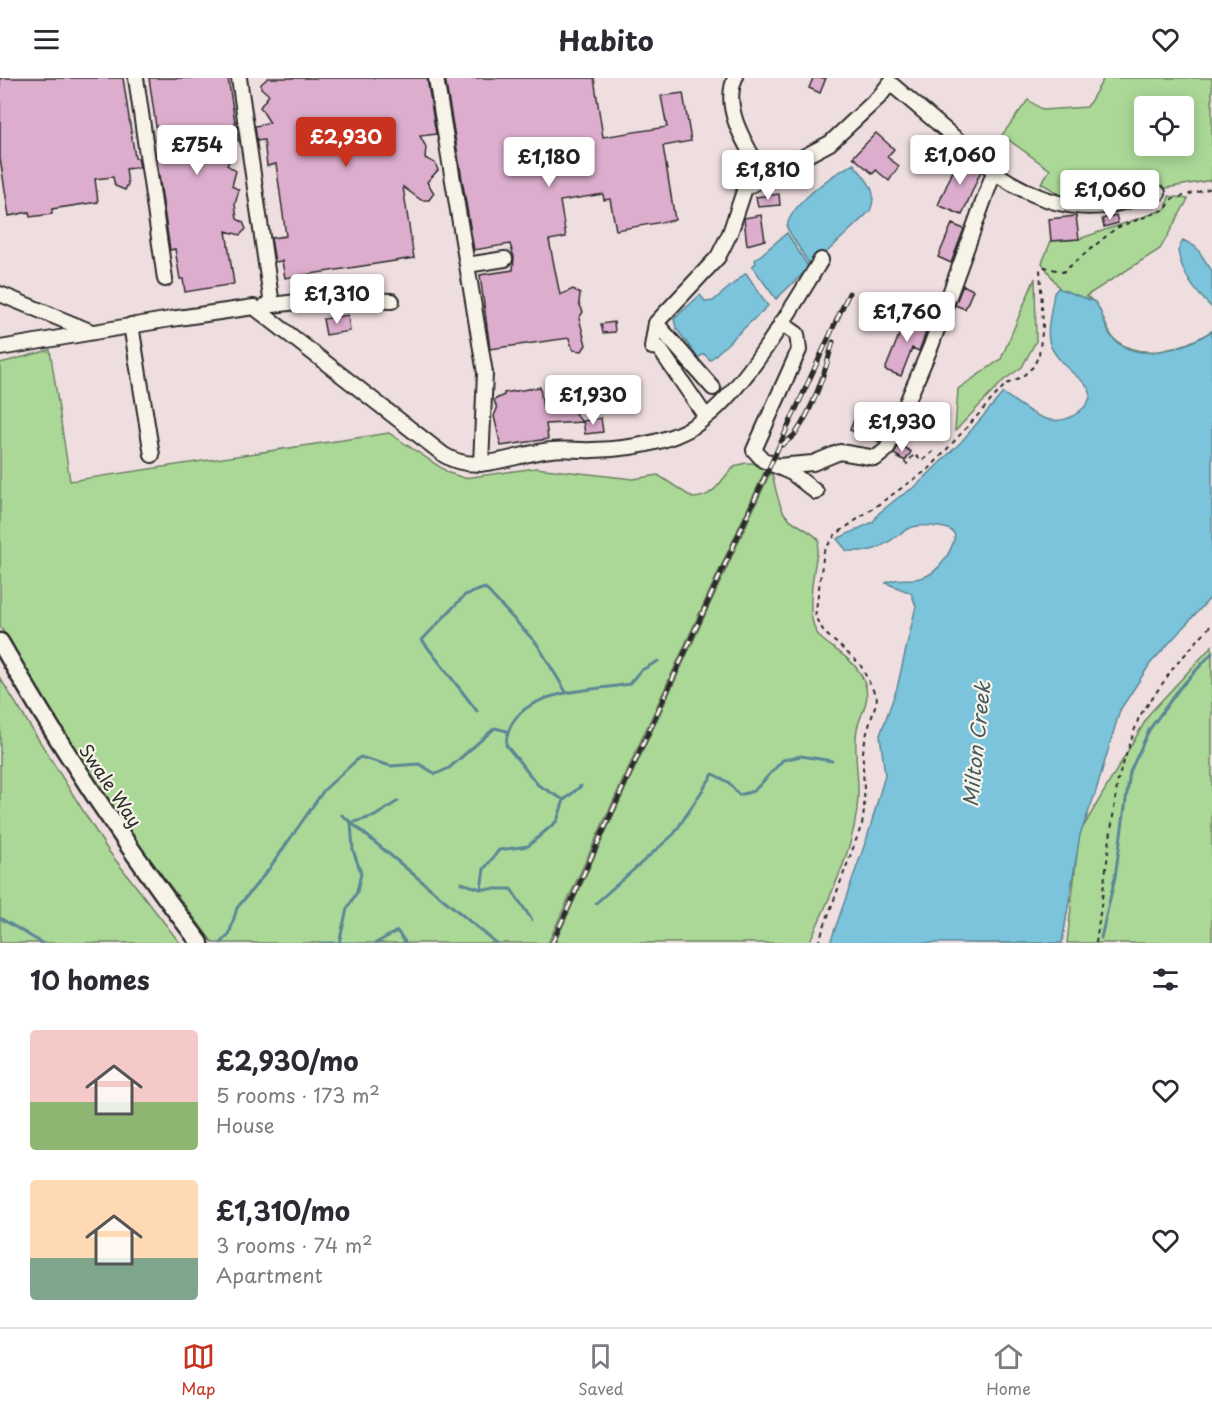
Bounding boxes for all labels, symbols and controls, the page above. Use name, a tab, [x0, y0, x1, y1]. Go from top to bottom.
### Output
text: Habito	[558, 19, 654, 60]
icon: menu	[30, 23, 63, 56]
icon: heart	[1149, 23, 1182, 56]
map controls	[1134, 96, 1194, 156]
button: locate	[1134, 96, 1194, 156]
pin: £2,930	[297, 117, 395, 168]
text: £2,930	[310, 121, 382, 151]
pin: £754	[161, 125, 233, 176]
text: £754	[171, 129, 223, 159]
pin: £1,060	[911, 135, 1009, 186]
pin: £1,180	[500, 137, 598, 188]
text: £1,060	[924, 139, 996, 169]
text: £1,180	[518, 141, 580, 171]
pin: £1,810	[719, 150, 817, 201]
text: £1,810	[736, 154, 800, 184]
pin: £1,060	[1061, 170, 1159, 221]
text: £1,060	[1074, 174, 1146, 204]
pin: £1,310	[288, 274, 386, 325]
text: £1,310	[304, 278, 370, 308]
pin: £1,760	[858, 292, 956, 343]
text: £1,760	[873, 296, 941, 326]
pin: £1,930	[544, 375, 642, 426]
text: £1,930	[559, 379, 627, 409]
pin: £1,930	[853, 402, 951, 453]
text: £1,930	[868, 406, 936, 436]
water label: Milton Creek	[955, 679, 998, 808]
street label: Swale Way	[73, 738, 149, 832]
text: 10 homes	[30, 960, 150, 999]
icon: filters	[1149, 963, 1182, 996]
text: £2,930/mo	[216, 1041, 359, 1080]
icon: home	[78, 1054, 150, 1126]
icon: heart	[1149, 1074, 1182, 1107]
text: 5 rooms · 173 m²	[216, 1080, 380, 1110]
text: House	[216, 1110, 275, 1140]
text: £1,310/mo	[216, 1191, 350, 1230]
icon: home	[78, 1204, 150, 1276]
icon: heart	[1149, 1224, 1182, 1257]
text: 3 rooms · 74 m²	[216, 1230, 373, 1260]
text: Apartment	[216, 1260, 323, 1290]
tab: Map	[181, 1340, 216, 1400]
tab: Saved	[578, 1340, 624, 1400]
tab: Home	[986, 1340, 1031, 1400]

